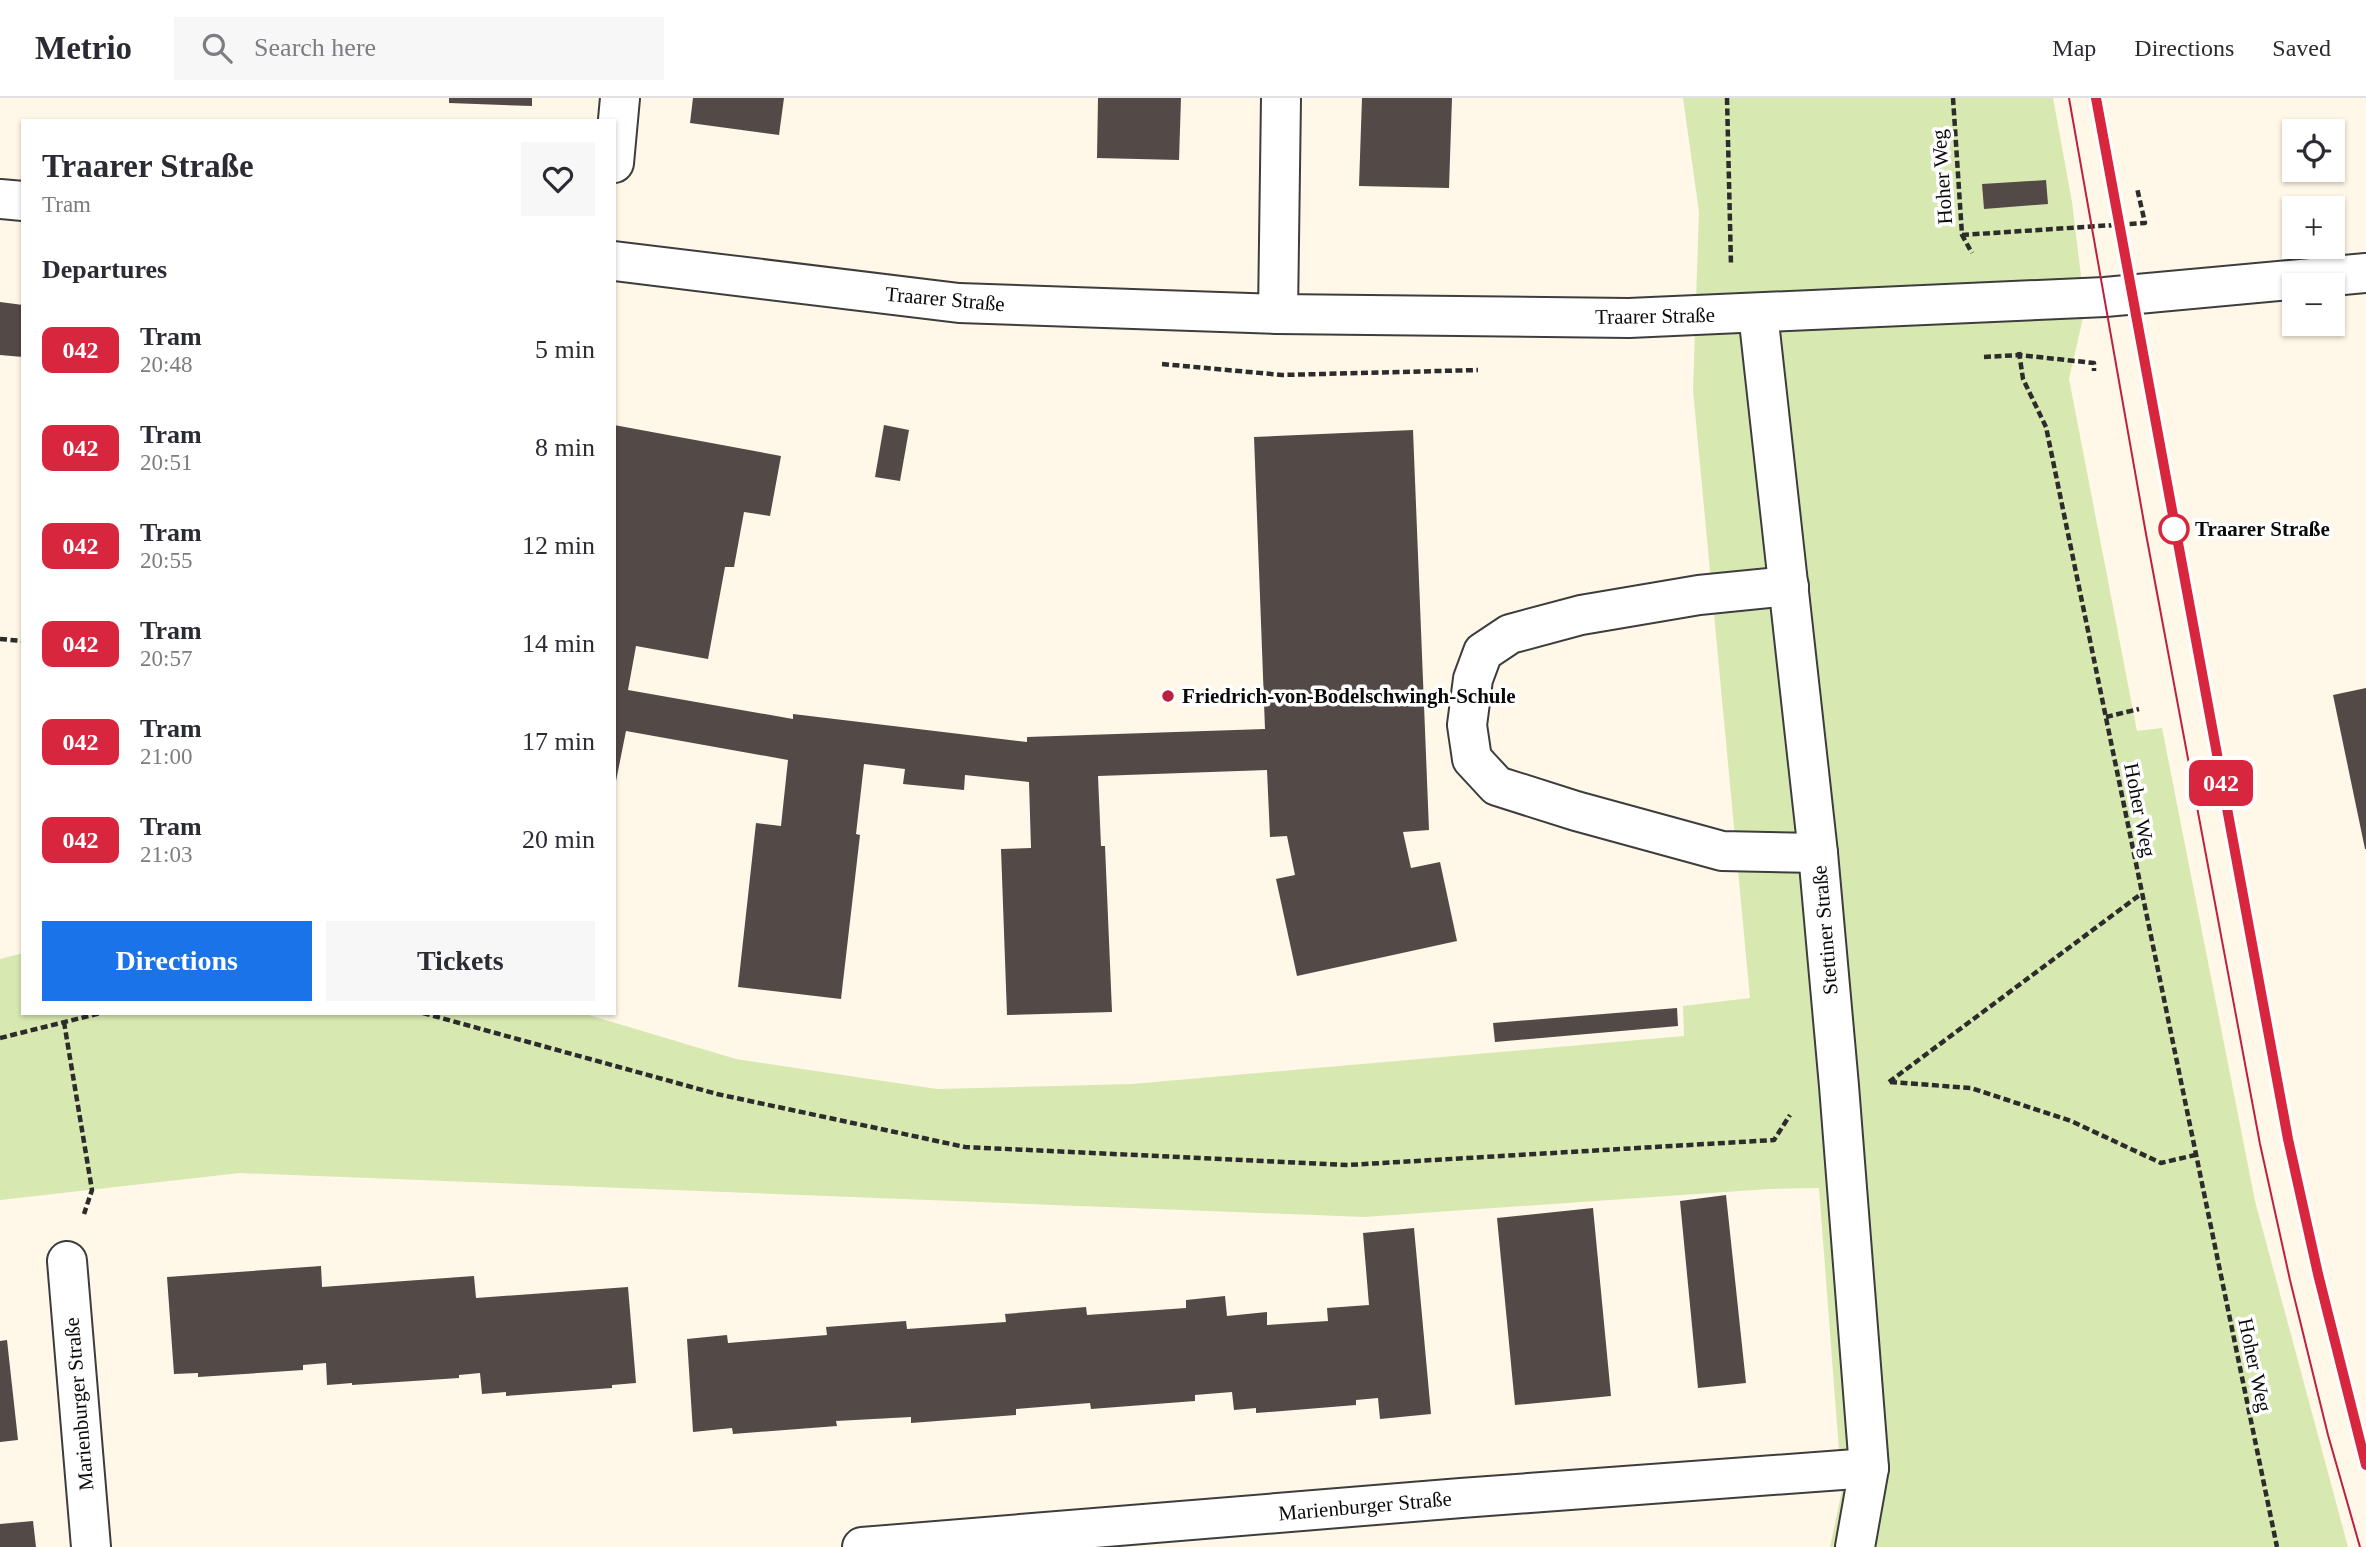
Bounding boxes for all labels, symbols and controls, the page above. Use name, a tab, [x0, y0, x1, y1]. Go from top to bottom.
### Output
search box	[174, 17, 664, 80]
icon: search	[198, 29, 236, 67]
text: Metrio	[35, 30, 132, 66]
text: Search here	[254, 33, 376, 62]
text: Map	[2052, 35, 2096, 61]
text: Directions	[2134, 35, 2234, 61]
text: Saved	[2272, 35, 2331, 61]
map controls	[2282, 119, 2345, 336]
button: locate	[2282, 119, 2345, 182]
street label: Hoher Weg	[1927, 128, 1957, 225]
button: heart	[521, 142, 595, 216]
text: Traarer Straße	[42, 148, 254, 184]
text: Tram	[42, 192, 91, 217]
button: +	[2282, 196, 2345, 259]
text: Departures	[42, 255, 167, 284]
button: −	[2282, 273, 2345, 336]
street label: Traarer Straße	[884, 282, 1006, 316]
street label: Traarer Straße	[1595, 303, 1715, 329]
text: Tram	[140, 322, 202, 351]
text: 5 min	[535, 335, 595, 364]
text: 042	[63, 337, 99, 363]
text: 20:48	[140, 352, 192, 377]
text: Tram	[140, 420, 202, 449]
text: 8 min	[535, 433, 595, 462]
text: 042	[63, 435, 99, 461]
text: 20:51	[140, 450, 192, 475]
marker: Traarer Straße	[2159, 514, 2189, 544]
place label: Traarer Straße	[2195, 517, 2330, 541]
text: Tram	[140, 518, 202, 547]
text: 12 min	[522, 531, 595, 560]
text: 042	[63, 533, 99, 559]
text: 20:55	[140, 548, 192, 573]
text: Tram	[140, 616, 202, 645]
text: 14 min	[522, 629, 595, 658]
text: 042	[63, 631, 99, 657]
text: 20:57	[140, 646, 192, 671]
place label: Friedrich-von-Bodelschwingh-Schule	[1182, 684, 1516, 708]
marker: Friedrich-von-Bodelschwingh-Schule	[1160, 688, 1176, 704]
text: Tram	[140, 714, 202, 743]
text: 17 min	[522, 727, 595, 756]
text: 042	[63, 729, 99, 755]
text: 21:00	[140, 744, 192, 769]
line badge: 042	[2181, 760, 2261, 806]
street label: Hoher Weg	[2119, 761, 2161, 860]
text: 042	[2203, 770, 2239, 796]
text: Tram	[140, 812, 202, 841]
text: 20 min	[522, 825, 595, 854]
text: 042	[63, 827, 99, 853]
text: 21:03	[140, 842, 192, 867]
street label: Stettiner Straße	[1807, 864, 1843, 996]
button: Directions	[42, 921, 312, 1001]
button: Tickets	[326, 921, 595, 1001]
street label: Marienburger Straße	[59, 1316, 99, 1492]
street label: Hoher Weg	[2233, 1316, 2277, 1415]
street label: Marienburger Straße	[1277, 1486, 1453, 1526]

